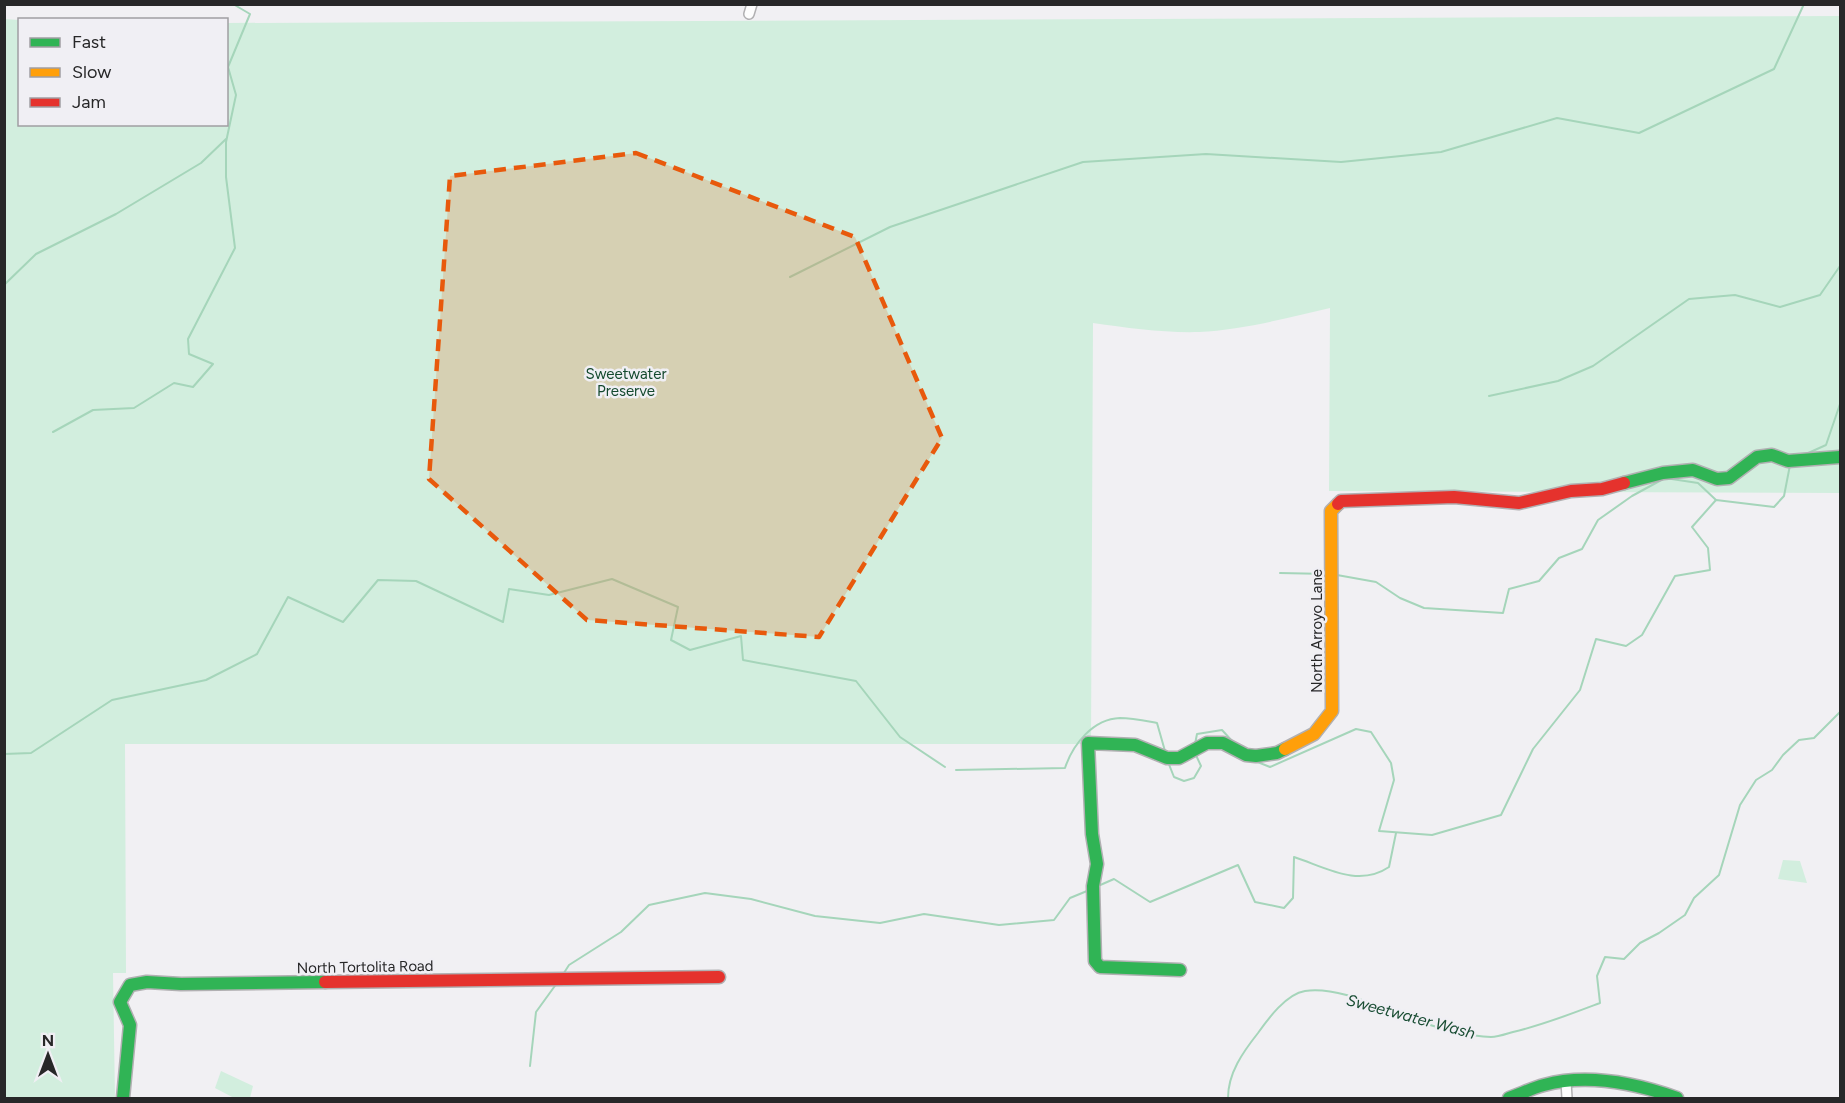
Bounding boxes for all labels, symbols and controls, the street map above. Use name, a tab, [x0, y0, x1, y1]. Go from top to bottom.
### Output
legend	[18, 18, 228, 126]
text: Fast	[72, 31, 106, 53]
text: Slow	[72, 61, 111, 83]
text: Jam	[72, 91, 106, 113]
park label: Sweetwater Preserve	[586, 365, 666, 400]
street label: North Arroyo Lane	[1308, 569, 1326, 693]
street label: North Tortolita Road	[296, 957, 434, 977]
water label: Sweetwater Wash	[1344, 990, 1477, 1043]
north arrow	[18, 1025, 78, 1085]
text: N	[42, 1031, 54, 1050]

